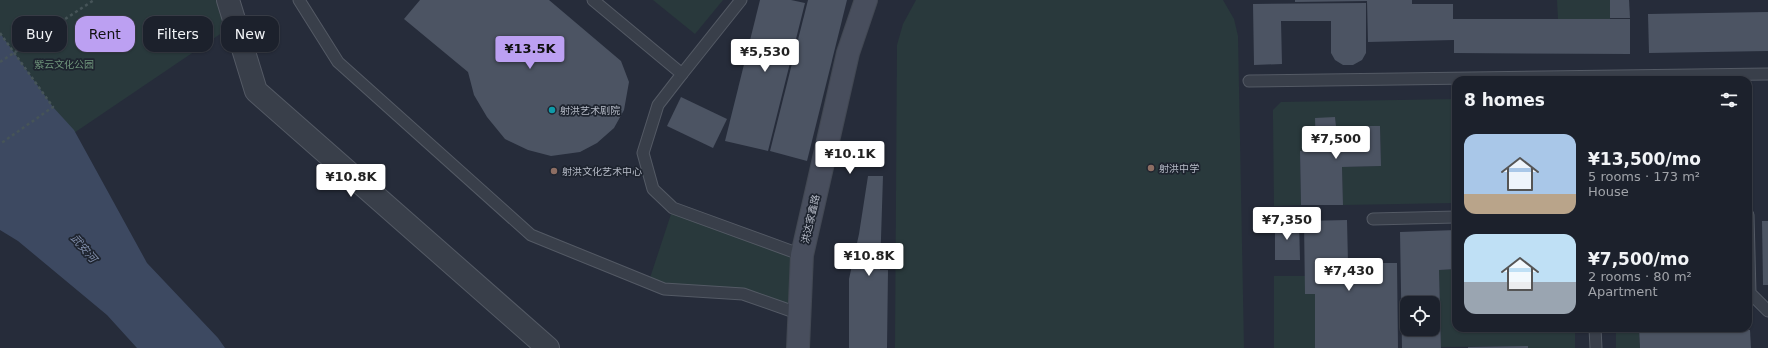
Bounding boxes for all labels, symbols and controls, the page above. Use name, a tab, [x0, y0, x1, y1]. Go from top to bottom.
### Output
chip: Buy	[12, 16, 67, 52]
chip: Rent	[75, 16, 135, 52]
chip: Filters	[143, 16, 213, 52]
chip: New	[221, 16, 279, 52]
pin: ¥13.5K	[497, 36, 563, 70]
pin: ¥5,530	[732, 39, 798, 73]
text: ¥13.5K	[504, 41, 556, 56]
text: ¥5,530	[740, 44, 790, 59]
park label: 紫云文化公园	[34, 59, 94, 70]
icon: filters	[1718, 89, 1740, 111]
text: 8 homes	[1464, 90, 1545, 110]
marker: 射洪艺术剧院	[547, 105, 557, 115]
place label: 射洪艺术剧院	[560, 105, 620, 116]
pin: ¥7,500	[1303, 126, 1369, 160]
text: ¥7,500	[1311, 131, 1361, 146]
pin: ¥10.1K	[817, 141, 883, 175]
text: ¥10.1K	[824, 146, 876, 161]
text: ¥13,500/mo	[1588, 149, 1701, 169]
icon: home	[1496, 150, 1544, 198]
marker: 射洪中学	[1146, 163, 1156, 173]
place label: 射洪中学	[1159, 163, 1199, 174]
pin: ¥10.8K	[318, 164, 384, 198]
marker: 射洪文化艺术中心	[549, 166, 559, 176]
place label: 射洪文化艺术中心	[562, 166, 642, 177]
text: ¥10.8K	[325, 169, 377, 184]
text: 5 rooms · 173 m²	[1588, 169, 1700, 184]
text: House	[1588, 184, 1629, 199]
street label: 洪达家鑫路	[800, 194, 821, 245]
pin: ¥7,350	[1254, 207, 1320, 241]
text: ¥7,350	[1262, 212, 1312, 227]
water label: 武安河	[68, 232, 101, 267]
pin: ¥10.8K	[836, 243, 902, 277]
text: ¥10.8K	[843, 248, 895, 263]
text: ¥7,500/mo	[1588, 249, 1689, 269]
icon: home	[1496, 250, 1544, 298]
pin: ¥7,430	[1316, 258, 1382, 292]
text: ¥7,430	[1324, 263, 1374, 278]
text: 2 rooms · 80 m²	[1588, 269, 1692, 284]
text: Apartment	[1588, 284, 1658, 299]
map controls	[1400, 296, 1440, 336]
button: locate	[1400, 296, 1440, 336]

